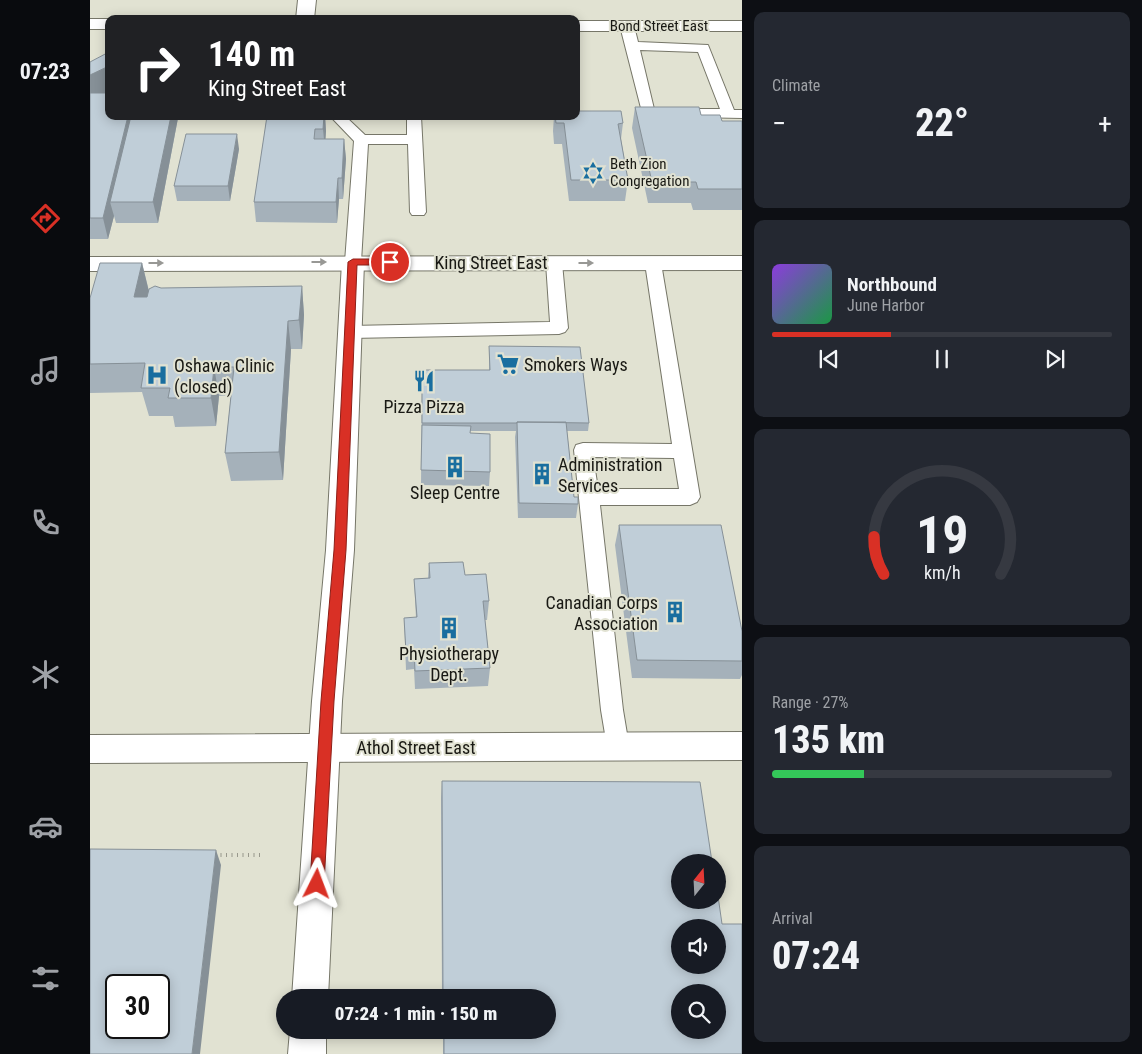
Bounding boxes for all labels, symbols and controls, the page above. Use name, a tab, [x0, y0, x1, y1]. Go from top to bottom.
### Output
street label: Bond Street East	[610, 17, 708, 35]
text: 140 m	[208, 34, 295, 75]
icon: right	[125, 35, 190, 100]
text: 07:23	[20, 59, 70, 84]
text: King Street East	[208, 76, 346, 101]
text: Climate	[772, 76, 820, 95]
text: 22°	[915, 101, 969, 145]
text: −	[772, 107, 786, 140]
text: +	[1098, 107, 1112, 140]
place label: Beth Zion Congregation	[610, 155, 689, 190]
synagogue icon: Beth Zion Congregation	[580, 160, 606, 186]
icon: directions	[28, 201, 63, 236]
pin	[369, 241, 411, 283]
icon: arrive	[376, 248, 404, 276]
street label: King Street East	[434, 252, 548, 273]
one-way arrow	[311, 258, 327, 266]
one-way arrow	[148, 259, 164, 267]
one-way arrow	[578, 259, 594, 267]
text: Northbound	[847, 273, 937, 296]
text: June Harbor	[847, 296, 925, 315]
icon: previous	[815, 345, 843, 373]
icon: pause	[928, 345, 956, 373]
icon: next	[1041, 345, 1069, 373]
supermarket icon: Smokers Ways	[495, 351, 521, 377]
icon: music	[28, 353, 63, 388]
place label: Smokers Ways	[524, 354, 628, 375]
place label: Oshawa Clinic (closed)	[174, 355, 274, 398]
hospital icon: Oshawa Clinic (closed)	[144, 362, 170, 388]
restaurant icon: Pizza Pizza	[411, 368, 437, 394]
place label: Pizza Pizza	[383, 396, 465, 417]
building icon: Sleep Centre	[442, 454, 468, 480]
place label: Administration Services	[558, 454, 662, 496]
building icon: Administration Services	[529, 461, 555, 487]
place label: Sleep Centre	[410, 482, 500, 503]
icon: phone	[28, 505, 63, 540]
text: 19	[916, 505, 968, 566]
text: km/h	[924, 562, 960, 583]
place label: Canadian Corps Association	[545, 592, 658, 634]
building icon: Canadian Corps Association	[662, 599, 688, 625]
building icon: Physiotherapy Dept.	[436, 615, 462, 641]
place label: Physiotherapy Dept.	[399, 643, 500, 685]
icon: climate	[28, 657, 63, 692]
text: Range · 27%	[772, 693, 848, 712]
text: 135 km	[772, 718, 885, 762]
street label: Athol Street East	[357, 737, 475, 758]
icon: car	[28, 809, 63, 844]
north arrow	[671, 854, 726, 909]
map controls	[671, 854, 726, 1039]
position arrow	[290, 857, 342, 909]
text: Arrival	[772, 909, 813, 928]
button: sound	[671, 919, 726, 974]
text: 07:24	[772, 934, 860, 978]
icon: filters	[28, 961, 63, 996]
speed limit sign: 30	[105, 974, 170, 1039]
button: search	[671, 984, 726, 1039]
text: 07:24 · 1 min · 150 m	[335, 1002, 497, 1025]

